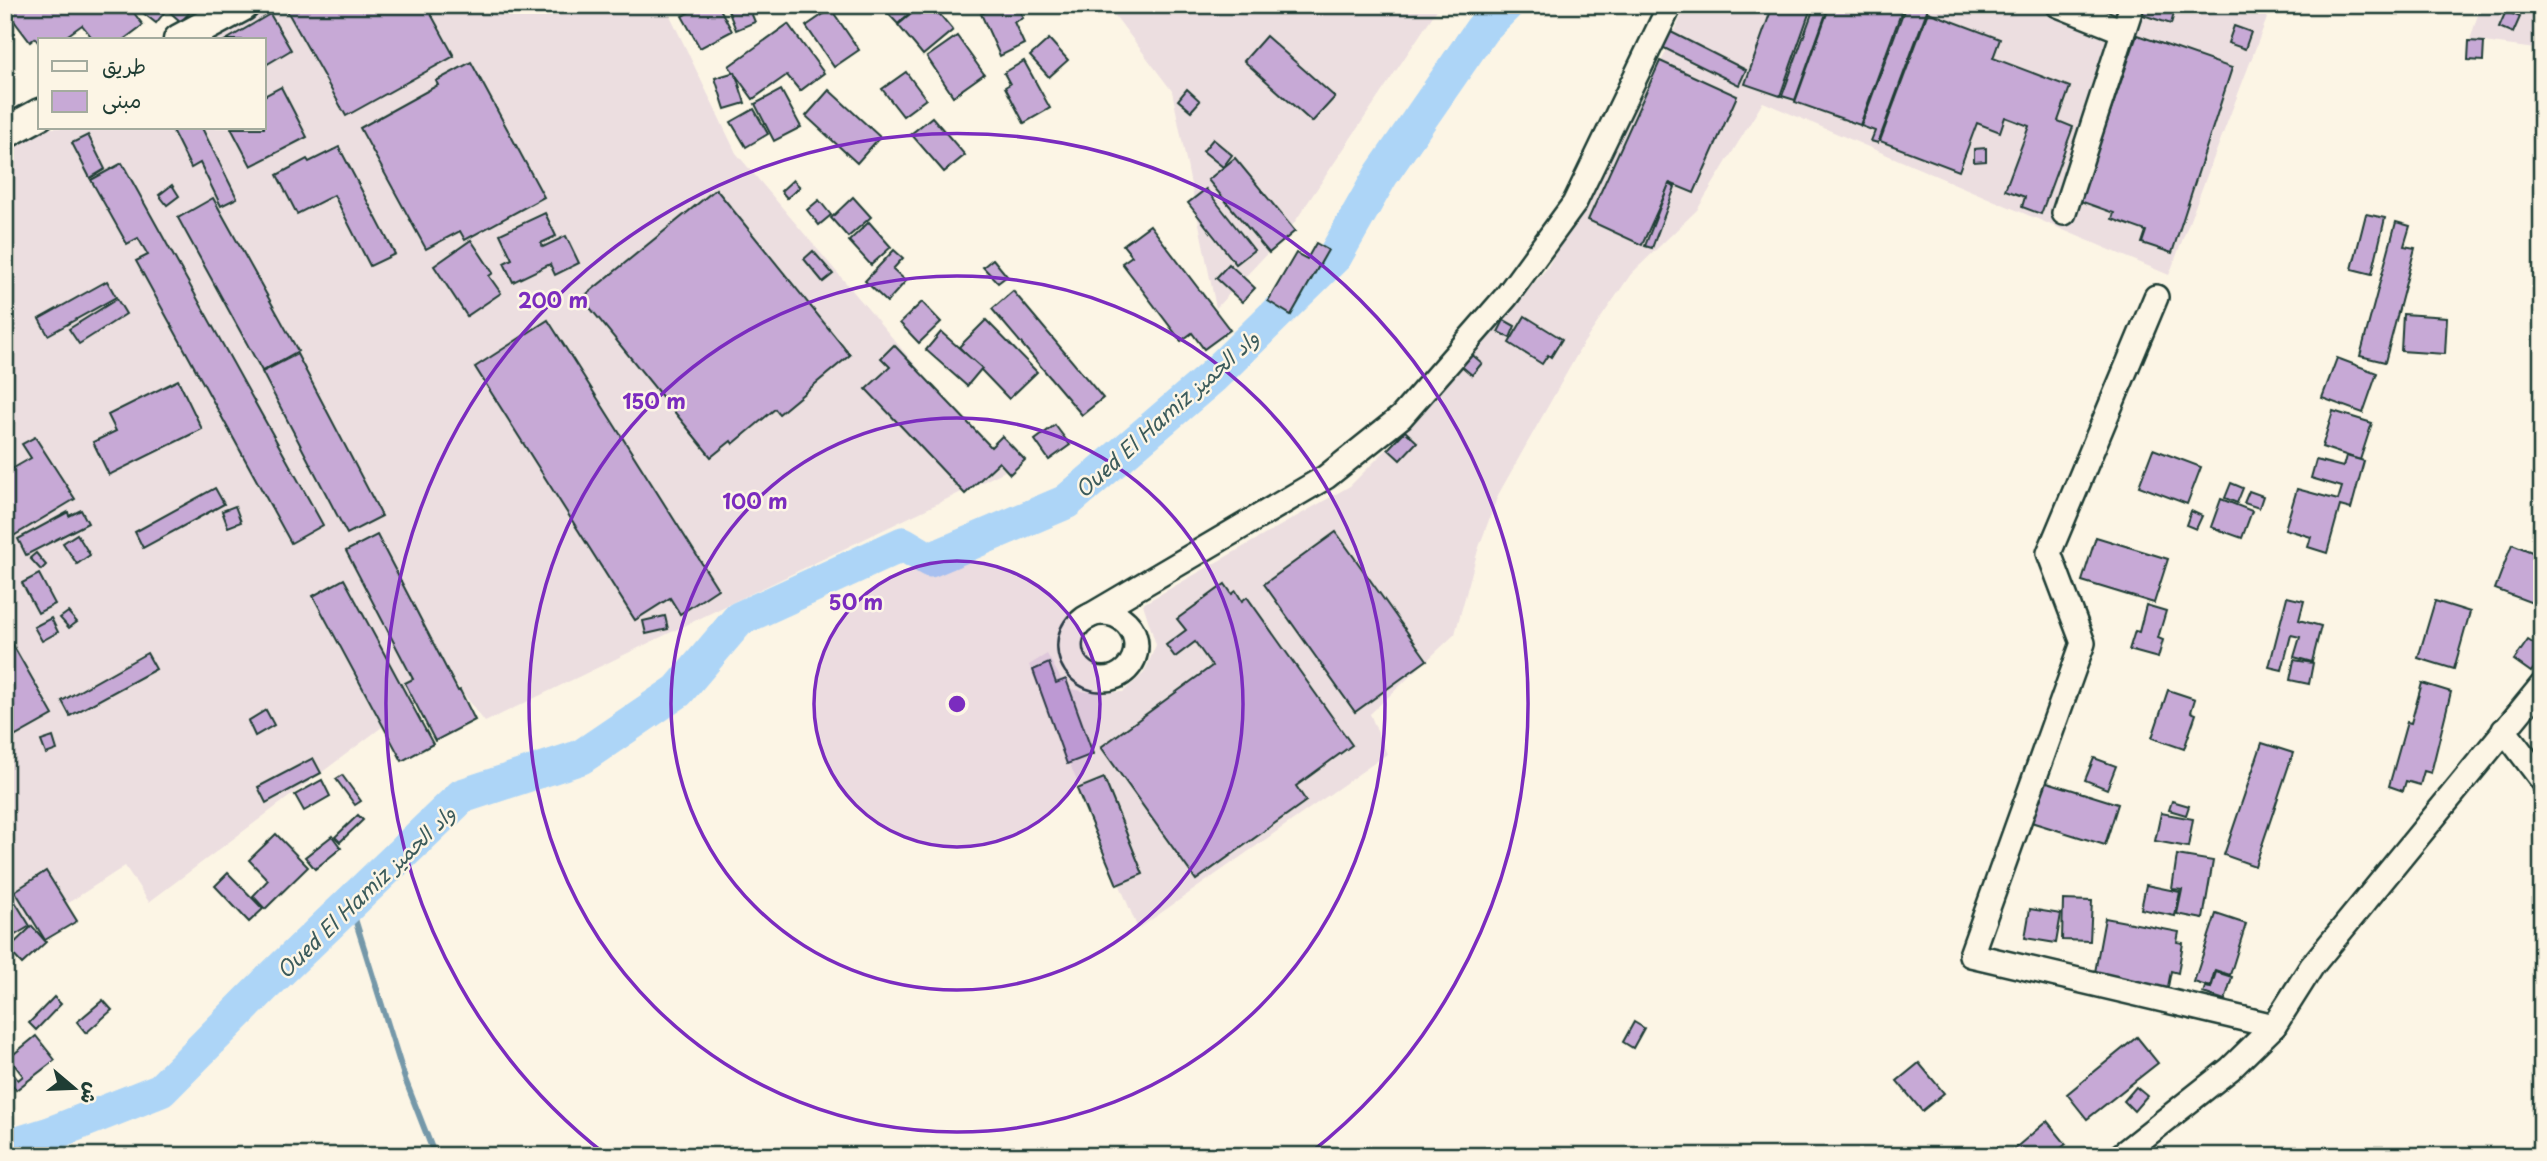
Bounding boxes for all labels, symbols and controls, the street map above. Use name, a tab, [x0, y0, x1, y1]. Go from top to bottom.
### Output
legend	[38, 38, 266, 130]
text: طريق	[102, 49, 146, 81]
text: مبنى	[102, 83, 141, 115]
text: 200 m	[518, 283, 588, 315]
water label: Oued El Hamiz واد الحميز	[1067, 321, 1265, 504]
text: 150 m	[622, 384, 686, 416]
text: 100 m	[722, 484, 788, 516]
text: 50 m	[829, 585, 883, 617]
centre of rings	[945, 692, 969, 716]
water label: Oued El Hamiz واد الحميز	[268, 797, 462, 985]
north arrow	[38, 1052, 108, 1122]
text: ش	[74, 1079, 108, 1108]

